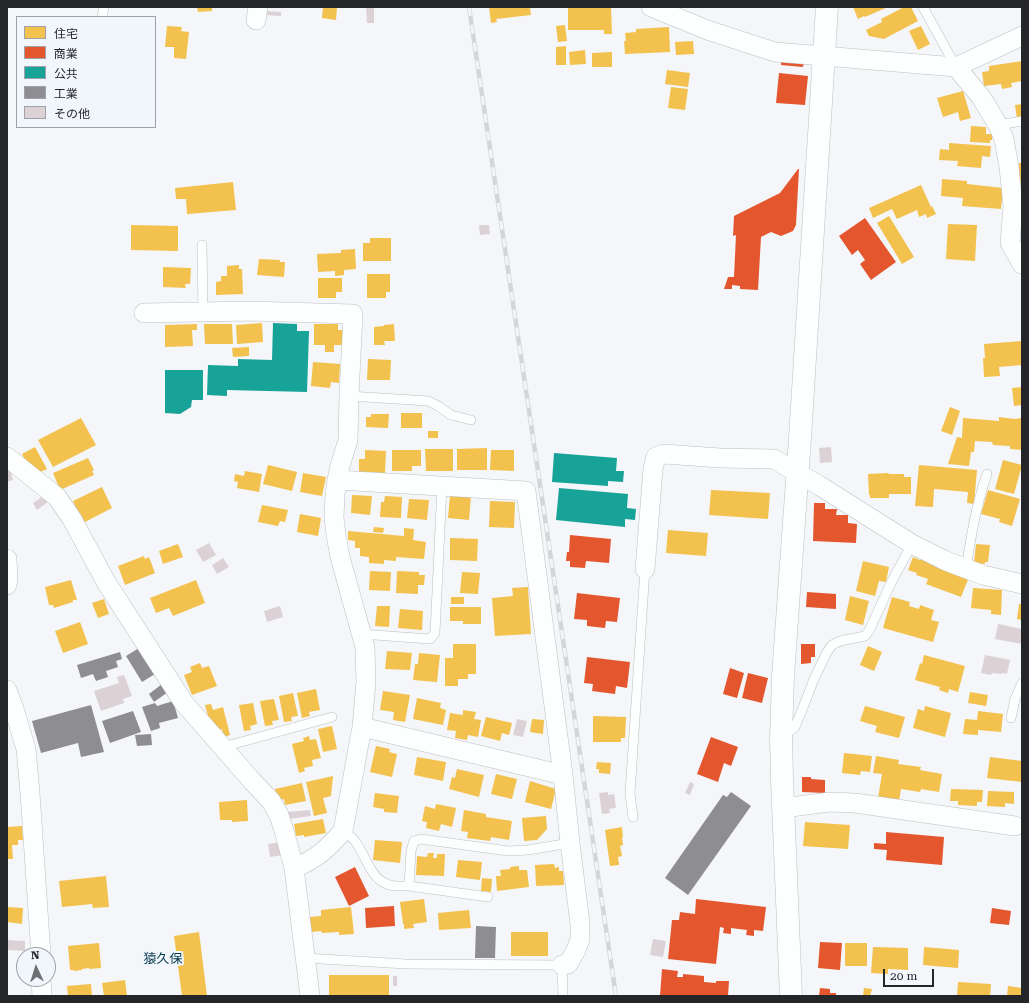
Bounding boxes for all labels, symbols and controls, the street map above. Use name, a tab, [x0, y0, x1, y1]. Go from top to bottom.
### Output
legend	[16, 16, 156, 128]
text: 住宅	[54, 27, 78, 41]
text: 商業	[54, 47, 78, 61]
text: 公共	[54, 67, 78, 81]
text: 工業	[54, 87, 78, 101]
text: その他	[54, 107, 90, 121]
north arrow	[16, 947, 56, 987]
text: N	[31, 949, 40, 962]
district label: 猿久保	[144, 951, 182, 967]
scale bar	[885, 961, 936, 987]
text: 20 m	[890, 969, 917, 983]

